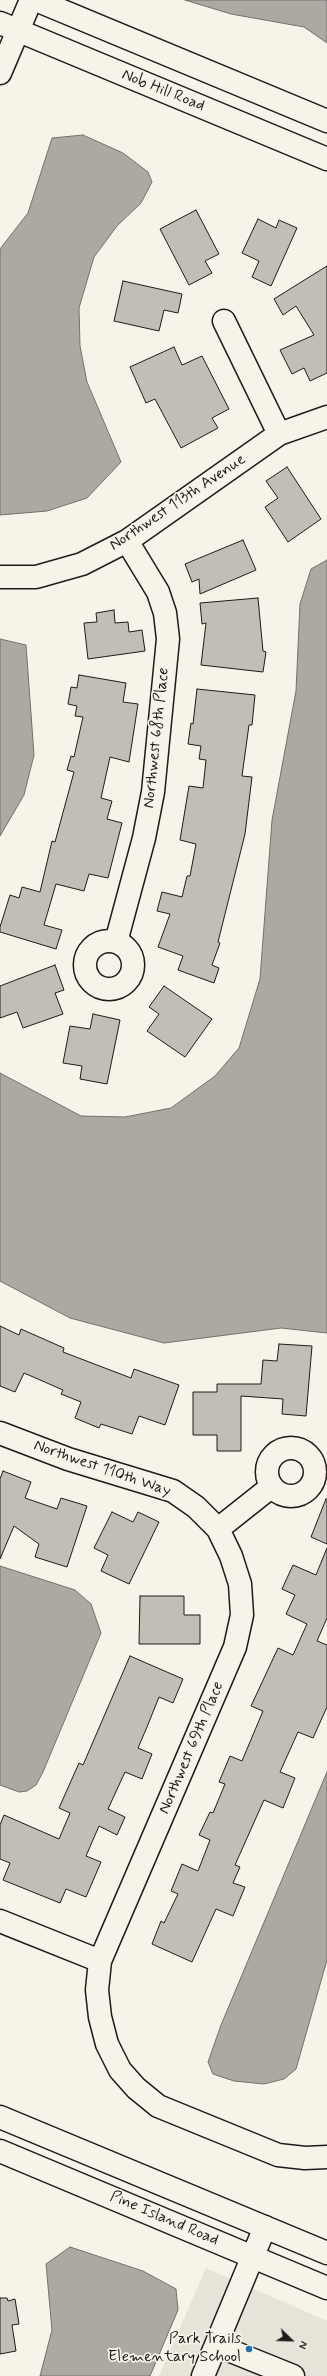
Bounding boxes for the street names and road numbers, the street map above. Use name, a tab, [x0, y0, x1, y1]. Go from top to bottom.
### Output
street label: Nob Hill Road	[119, 66, 207, 116]
street label: Northwest 113th Avenue	[106, 450, 250, 556]
street label: Northwest 68th Place	[140, 667, 174, 809]
street label: Northwest 110th Way	[31, 1437, 173, 1501]
street label: Northwest 69th Place	[155, 1679, 229, 1817]
street label: Pine Island Road	[107, 2187, 221, 2251]

